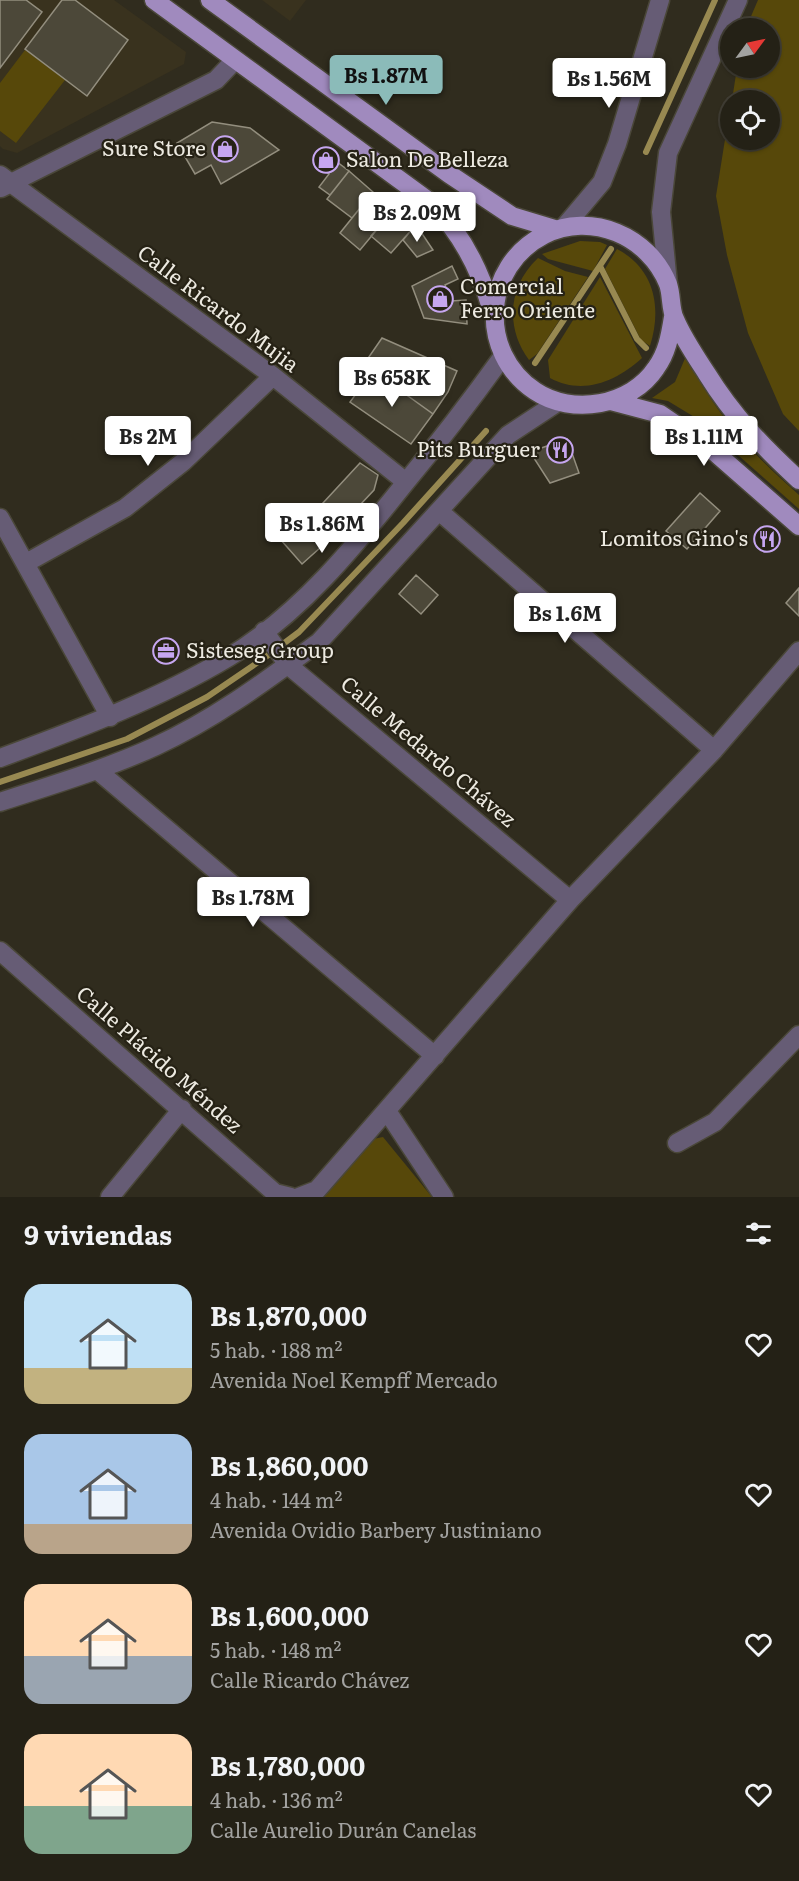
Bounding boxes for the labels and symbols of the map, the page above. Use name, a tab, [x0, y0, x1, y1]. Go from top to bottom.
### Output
north arrow	[720, 18, 780, 78]
pin: Bs 1.87M	[324, 55, 448, 106]
pin: Bs 1.56M	[547, 58, 671, 109]
place label: Sure Store	[102, 131, 206, 162]
shop icon: Sure Store	[210, 134, 240, 164]
place label: Salon De Belleza	[346, 142, 509, 173]
shop icon: Salon De Belleza	[311, 145, 341, 175]
pin: Bs 2.09M	[355, 192, 479, 243]
street label: Calle Ricardo Mujia	[132, 236, 307, 379]
place label: Comercial Ferro Oriente	[460, 269, 595, 324]
shop icon: Comercial Ferro Oriente	[425, 284, 455, 314]
pin: Bs 658K	[337, 357, 447, 408]
pin: Bs 2M	[106, 416, 190, 467]
pin: Bs 1.11M	[642, 416, 766, 467]
place label: Pits Burguer	[416, 432, 540, 463]
restaurant icon: Pits Burguer	[545, 435, 575, 465]
pin: Bs 1.86M	[260, 503, 384, 554]
place label: Lomitos Gino's	[600, 521, 748, 552]
restaurant icon: Lomitos Gino's	[752, 524, 782, 554]
pin: Bs 1.6M	[510, 593, 620, 644]
place label: Sisteseg Group	[186, 633, 334, 664]
office icon: Sisteseg Group	[151, 636, 181, 666]
street label: Calle Medardo Chávez	[335, 667, 524, 833]
pin: Bs 1.78M	[191, 877, 315, 928]
street label: Calle Plácido Méndez	[71, 977, 250, 1139]

